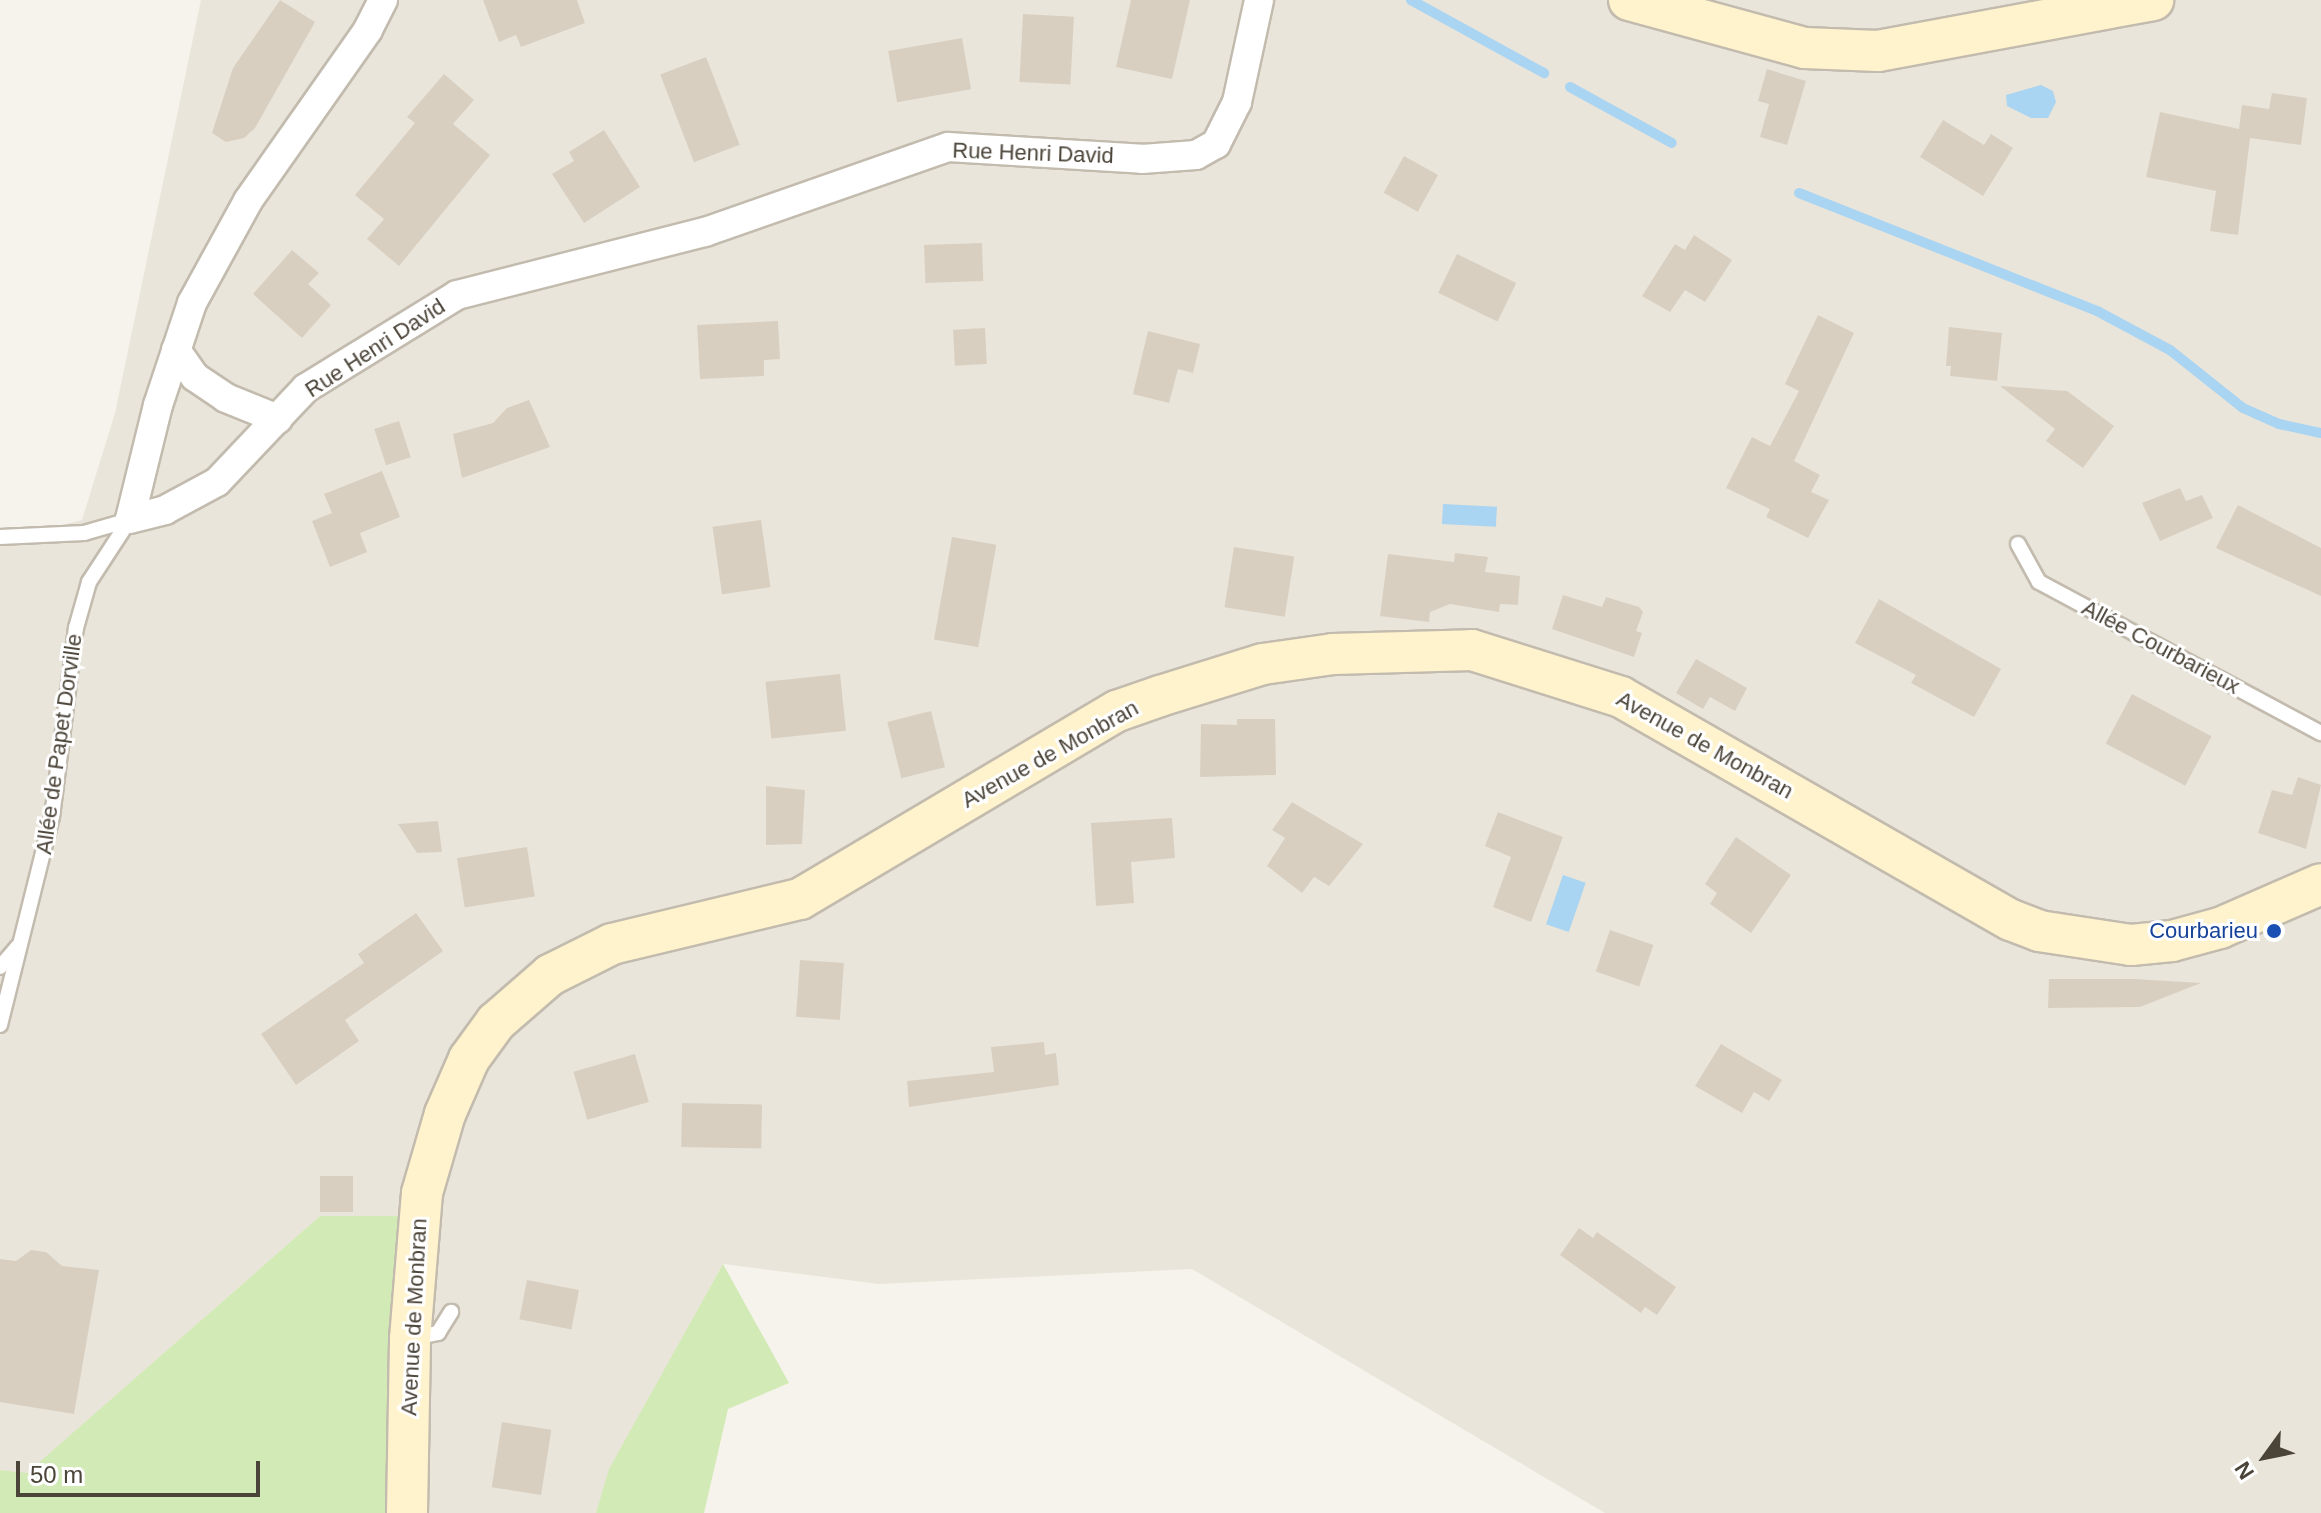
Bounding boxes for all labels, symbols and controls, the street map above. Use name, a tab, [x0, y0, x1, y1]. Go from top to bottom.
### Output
street label: Rue Henri David	[952, 137, 1114, 169]
street label: Rue Henri David	[300, 293, 450, 403]
street label: Allée Courbarieux	[2078, 594, 2244, 700]
street label: Allée de Papet Dorville	[30, 632, 88, 856]
street label: Avenue de Monbran	[1612, 686, 1798, 804]
street label: Avenue de Monbran	[957, 695, 1143, 813]
place label: Courbarieu	[2149, 918, 2258, 944]
marker: Courbarieu	[2265, 922, 2283, 940]
street label: Avenue de Monbran	[396, 1218, 432, 1416]
north arrow	[2225, 1417, 2305, 1497]
scale bar	[20, 1445, 264, 1495]
text: N	[2230, 1457, 2259, 1484]
text: 50 m	[30, 1461, 83, 1488]

